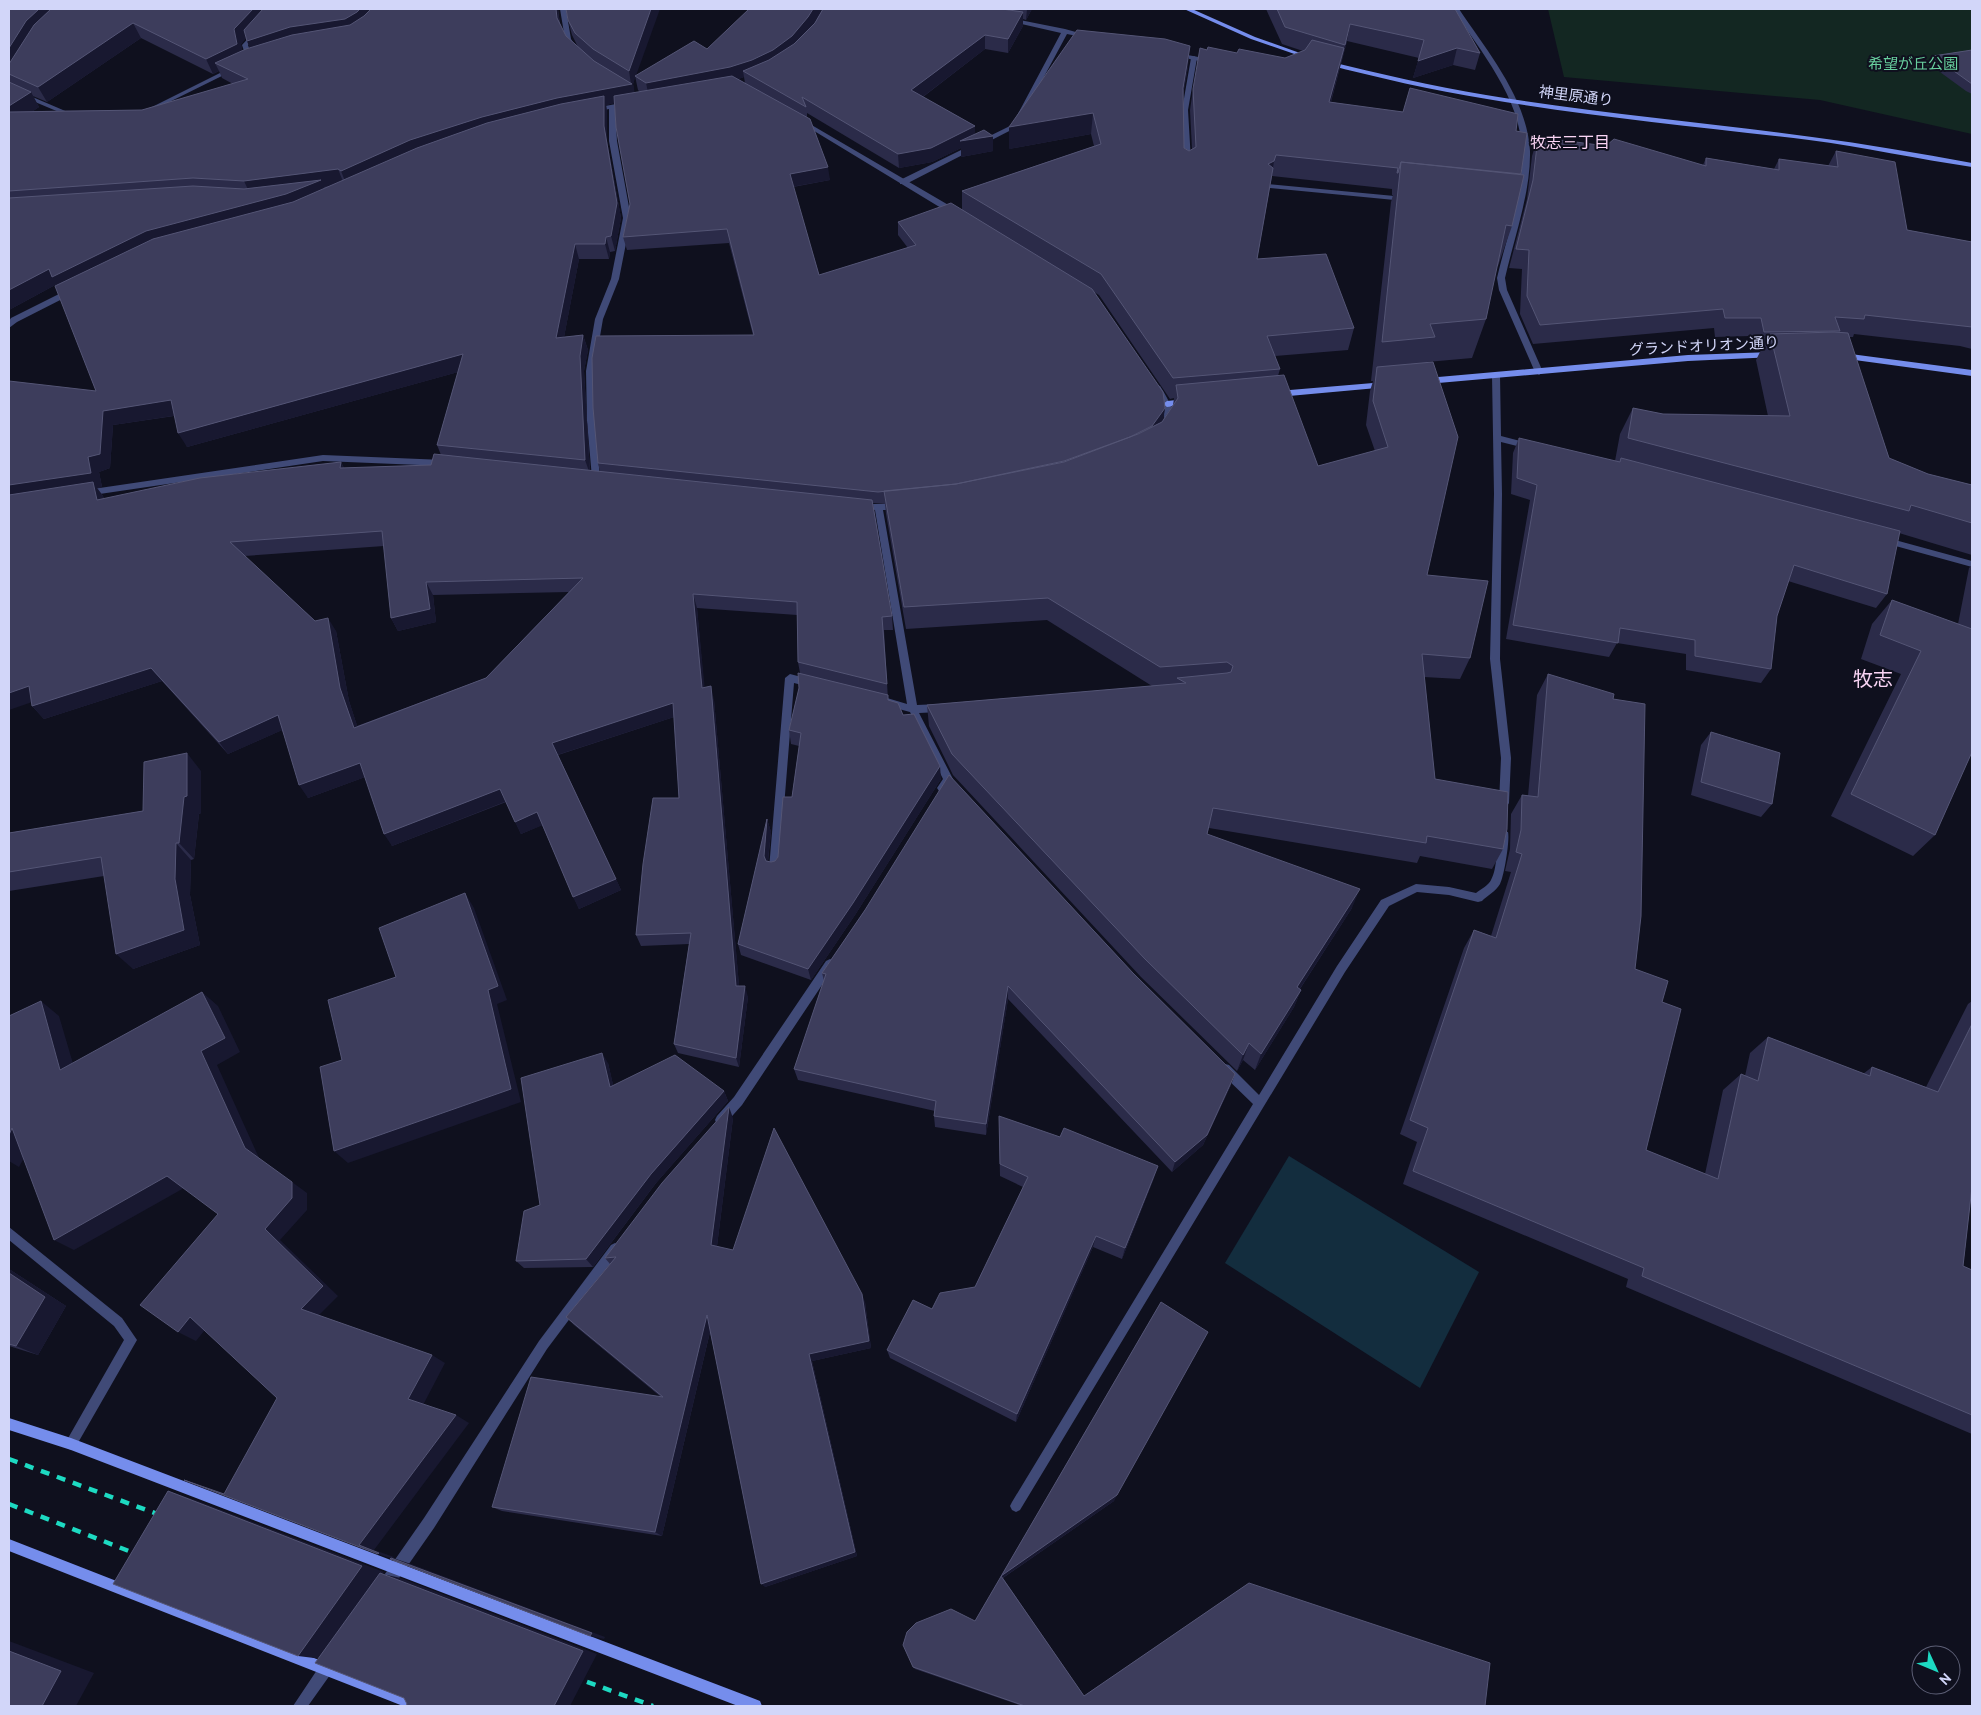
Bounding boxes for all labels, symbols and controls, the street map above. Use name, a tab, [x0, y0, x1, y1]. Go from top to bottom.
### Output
park label: 希望が丘公園	[1868, 56, 1958, 75]
street label: 神里原通り	[1537, 83, 1614, 111]
district label: 牧志三丁目	[1530, 134, 1610, 154]
street label: グランドオリオン通り	[1629, 334, 1779, 361]
district label: 牧志	[1853, 668, 1893, 694]
north arrow	[1911, 1645, 1961, 1695]
text: N	[1935, 1668, 1954, 1688]

